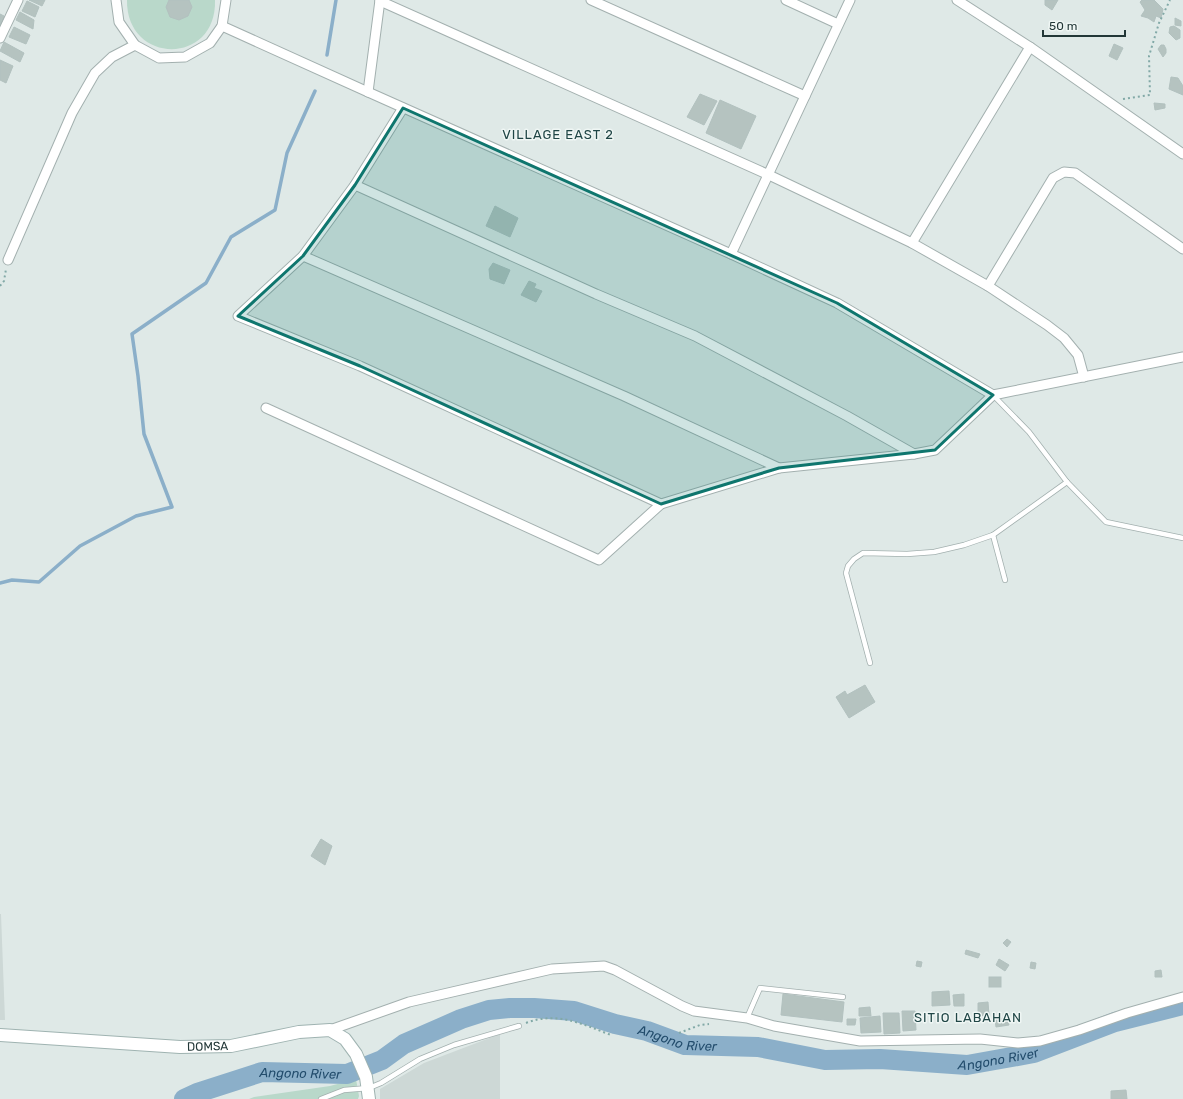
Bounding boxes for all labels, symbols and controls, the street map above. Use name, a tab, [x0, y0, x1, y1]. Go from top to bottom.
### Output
scale bar	[1043, 12, 1125, 38]
text: 50 m	[1049, 19, 1077, 33]
district label: VILLAGE EAST 2	[502, 127, 614, 142]
district label: SITIO LABAHAN	[914, 1010, 1022, 1025]
water label: Angono River	[636, 1022, 718, 1054]
street label: DOMSA	[187, 1039, 228, 1054]
water label: Angono River	[957, 1045, 1042, 1073]
water label: Angono River	[259, 1065, 342, 1082]

